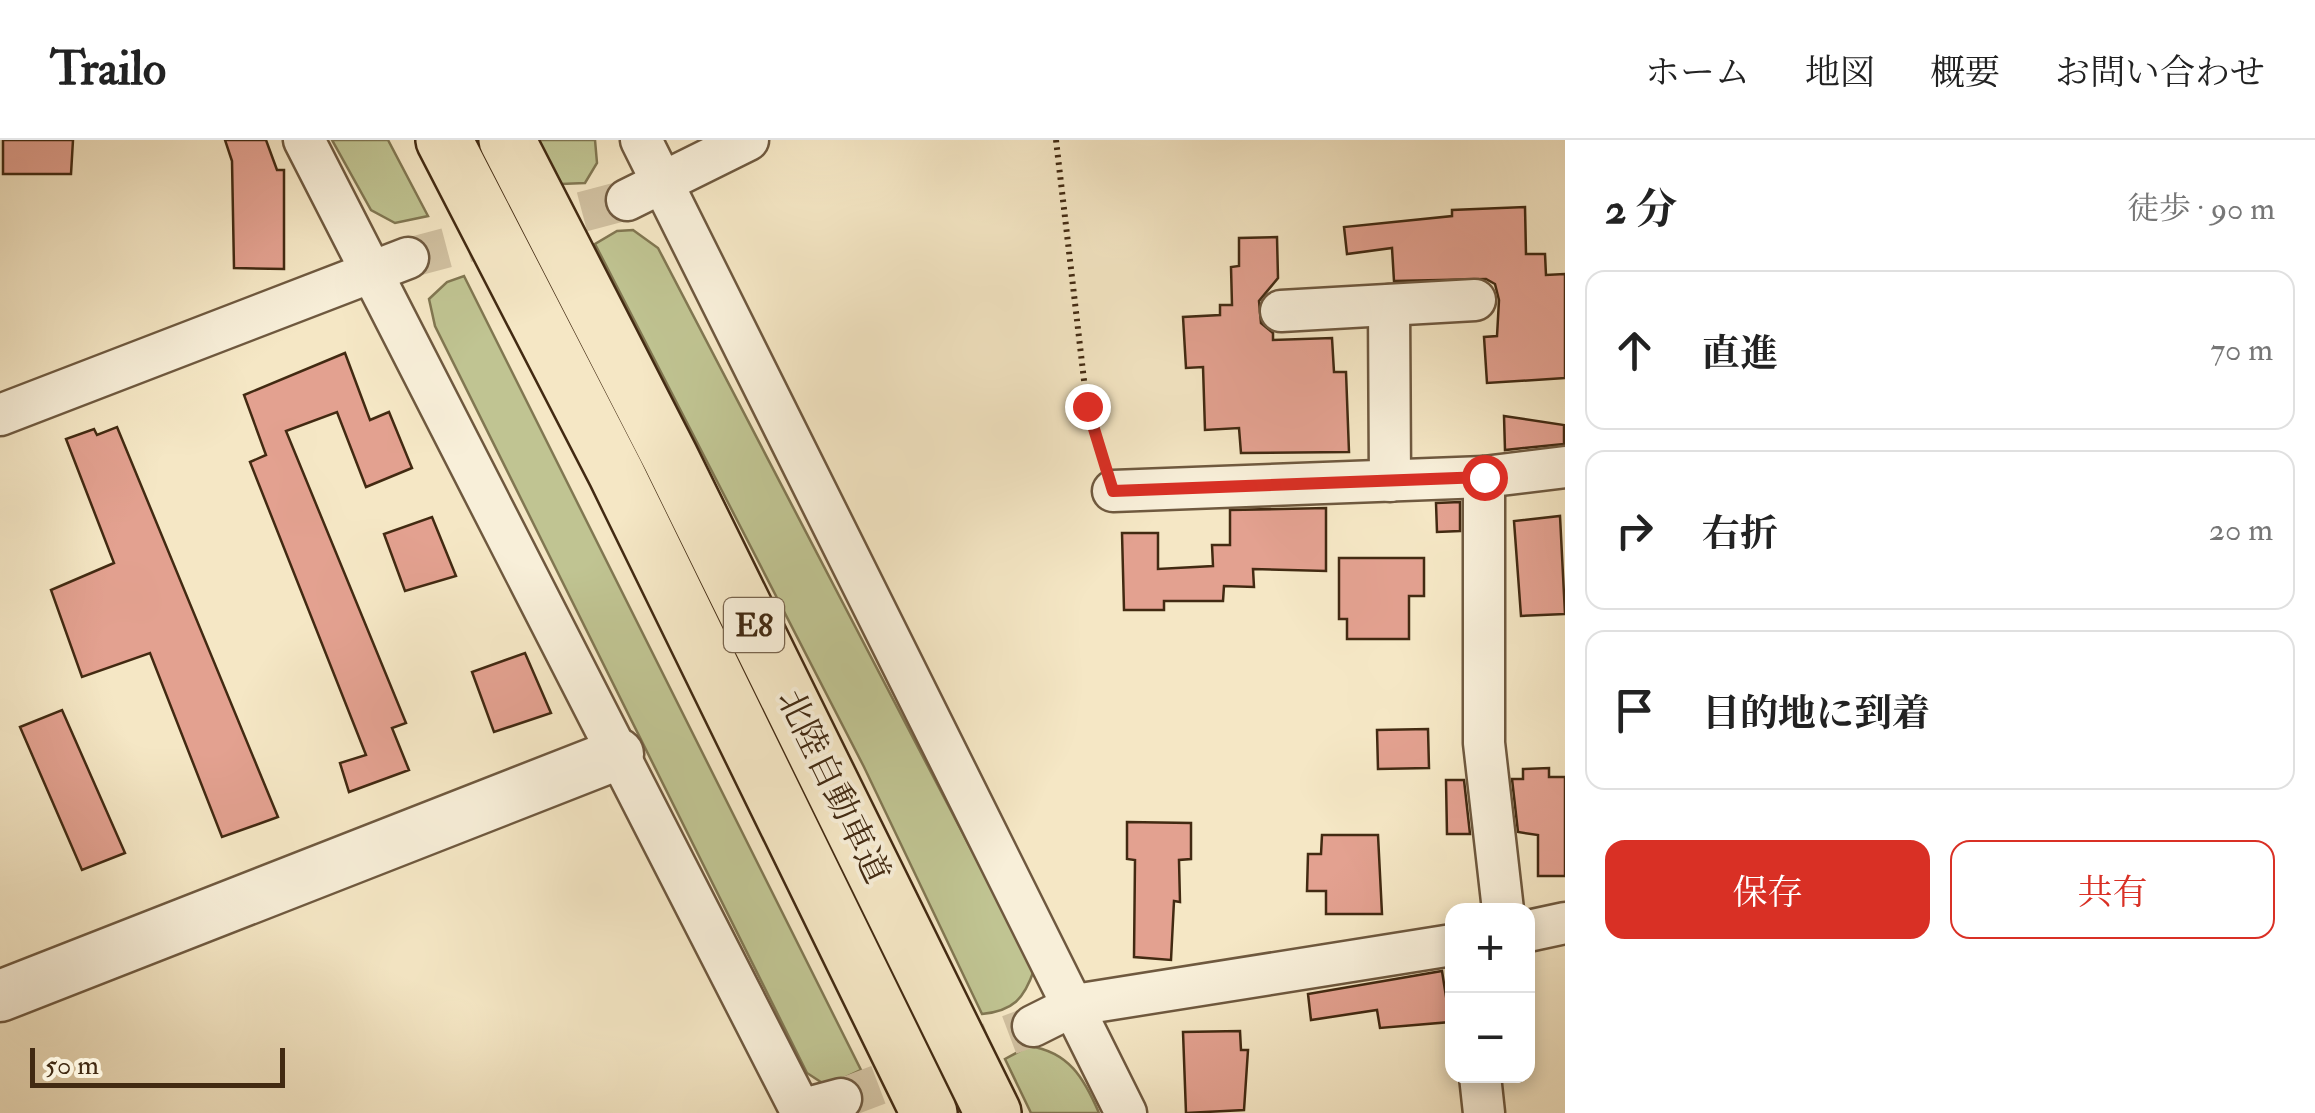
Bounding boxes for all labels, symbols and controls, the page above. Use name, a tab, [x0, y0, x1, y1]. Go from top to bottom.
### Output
text: Trailo	[50, 39, 166, 99]
text: ホーム	[1645, 51, 1750, 95]
text: 地図	[1805, 51, 1875, 95]
text: 概要	[1930, 51, 2000, 95]
text: お問い合わせ	[2055, 51, 2265, 95]
text: 2 分	[1605, 184, 1677, 236]
text: 徒歩 · 90 m	[2127, 189, 2275, 229]
icon: ahead	[1607, 323, 1662, 378]
text: 直進	[1702, 330, 1778, 378]
text: 70 m	[2210, 330, 2273, 370]
route end	[1065, 384, 1111, 430]
route start	[1462, 455, 1508, 501]
icon: right	[1607, 503, 1662, 558]
text: 右折	[1702, 510, 1778, 558]
text: 20 m	[2209, 510, 2273, 550]
road number: E8	[724, 598, 784, 652]
street label: 北陸自動車道	[767, 682, 899, 890]
icon: arrive	[1607, 683, 1662, 738]
text: 目的地に到着	[1702, 690, 1930, 738]
button: 保存	[1605, 840, 1930, 939]
button: 共有	[1950, 840, 2275, 939]
map controls	[1445, 903, 1535, 1083]
button: +	[1445, 903, 1535, 993]
button: −	[1445, 993, 1535, 1083]
scale bar	[30, 1043, 285, 1088]
text: 50 m	[45, 1048, 99, 1083]

